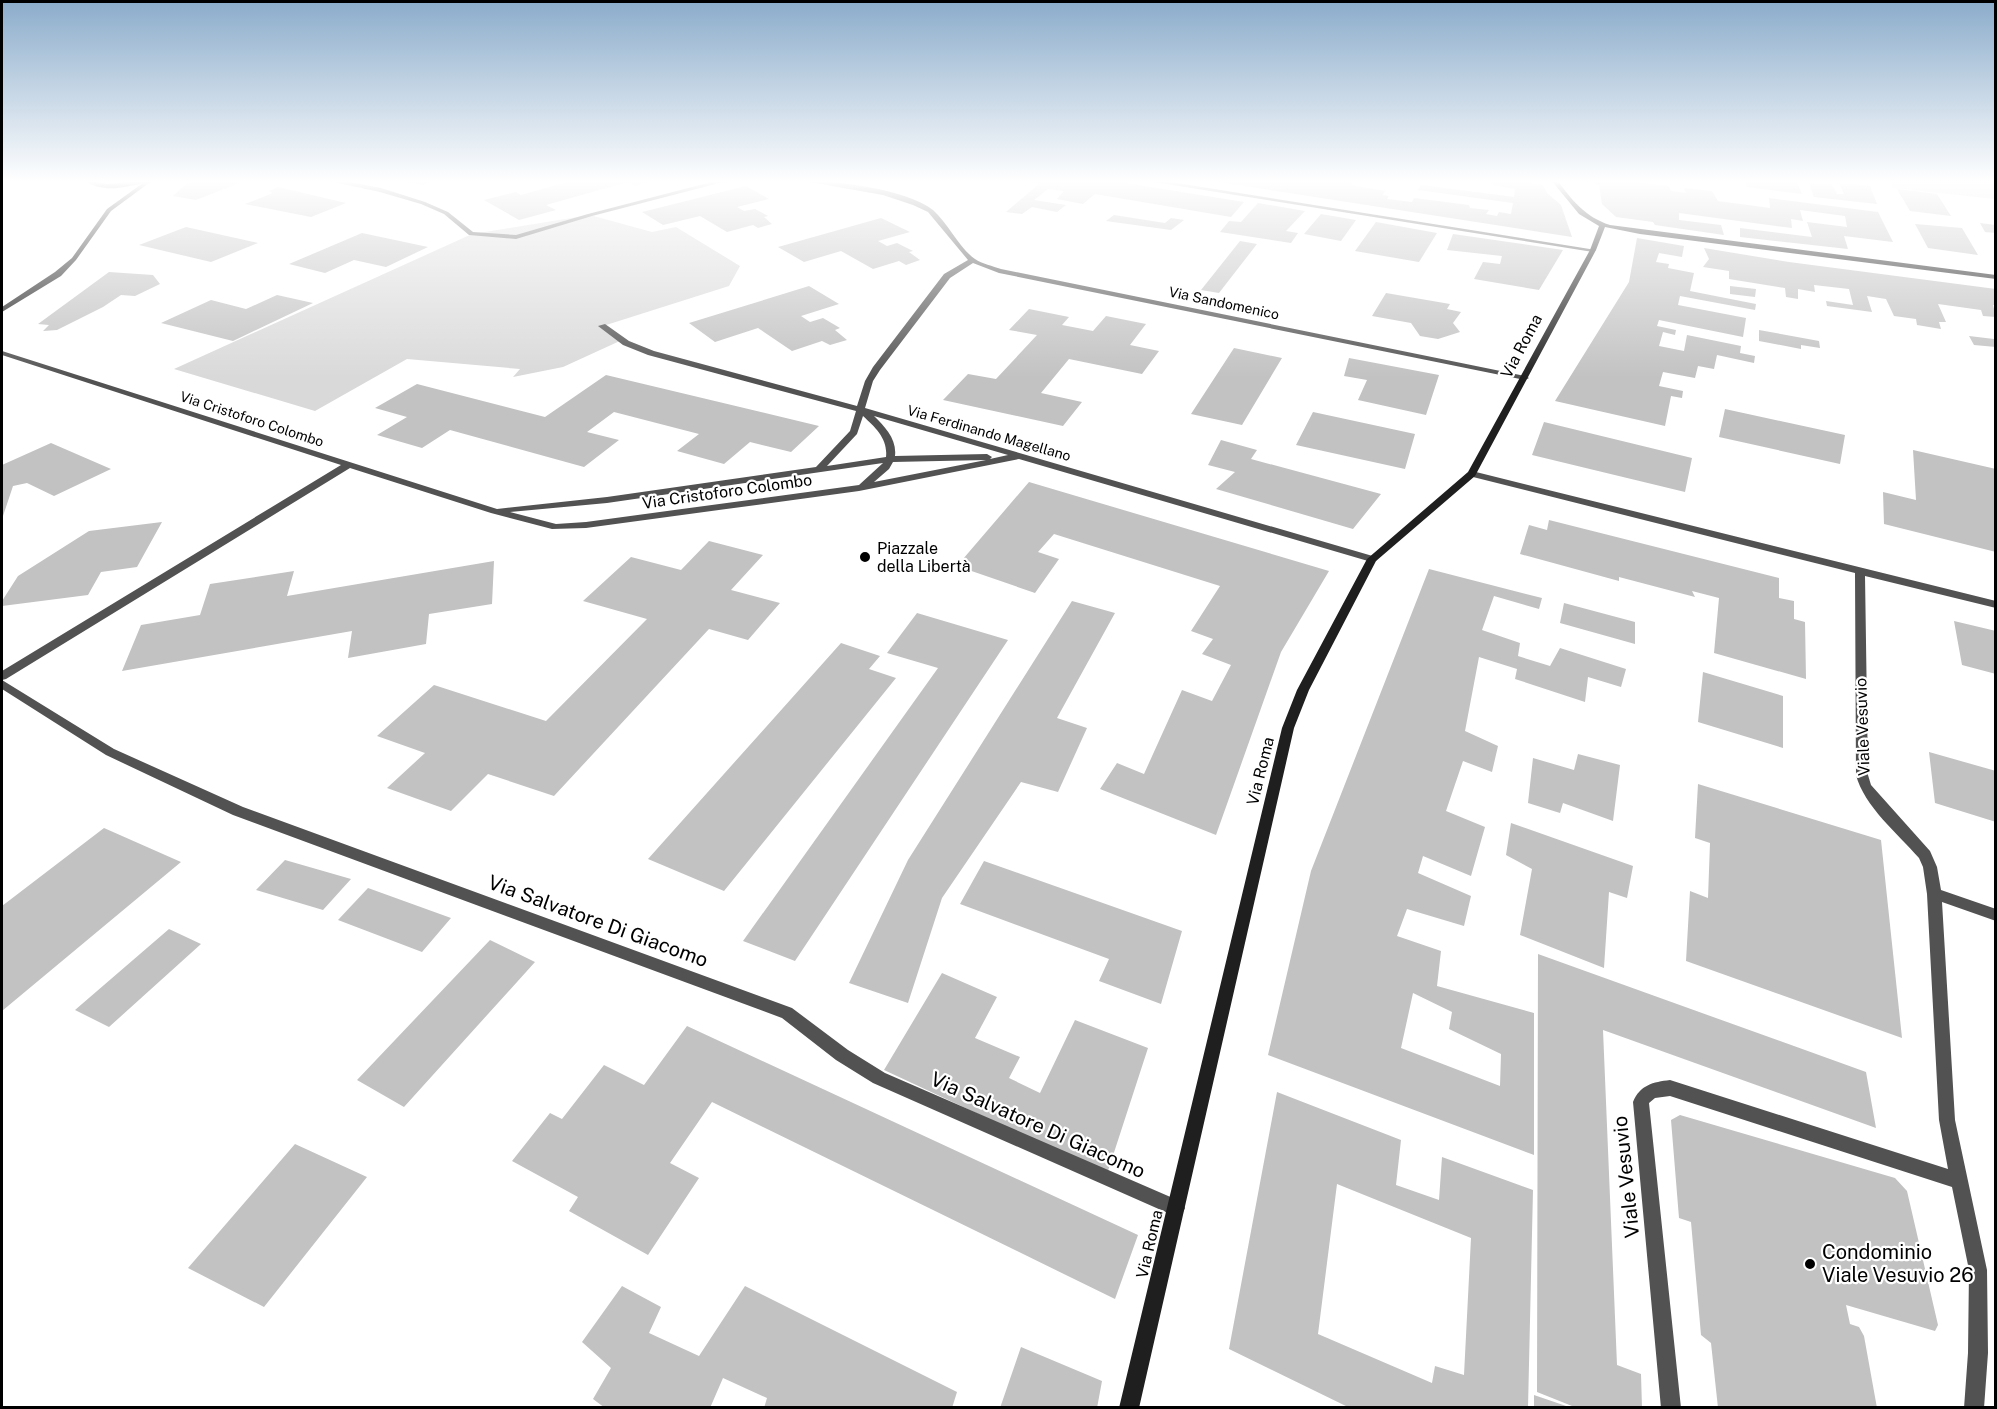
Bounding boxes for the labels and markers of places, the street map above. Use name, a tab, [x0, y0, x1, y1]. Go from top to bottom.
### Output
place label: Piazzale della Libertà	[877, 539, 971, 576]
marker: Piazzale della Libertà	[858, 550, 872, 564]
place label: Condominio Viale Vesuvio 26	[1822, 1240, 1974, 1287]
marker: Condominio Viale Vesuvio 26	[1803, 1257, 1817, 1271]

